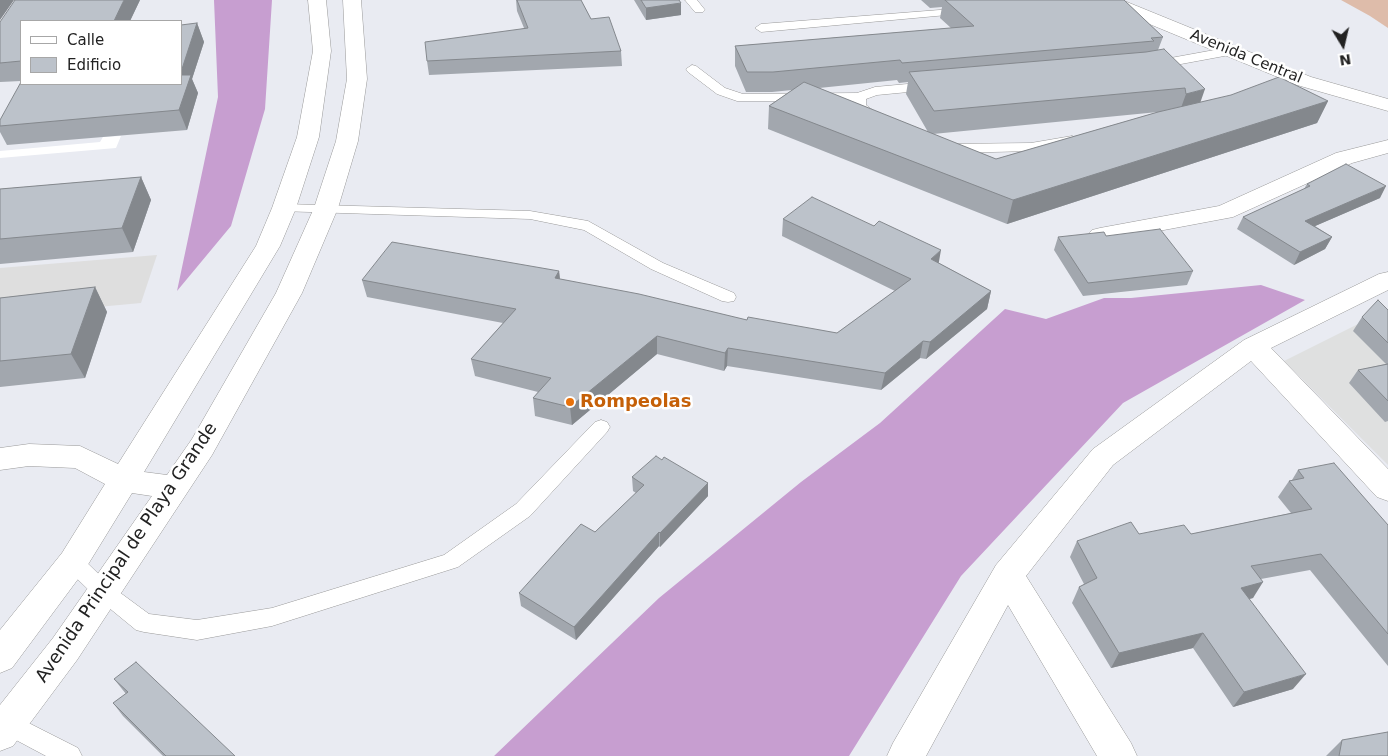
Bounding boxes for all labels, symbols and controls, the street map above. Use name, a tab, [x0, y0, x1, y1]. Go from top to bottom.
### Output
legend	[20, 20, 182, 85]
north arrow	[1318, 20, 1368, 70]
street label: Avenida Central	[1187, 26, 1305, 88]
text: Calle	[67, 31, 104, 49]
text: N	[1338, 51, 1352, 69]
text: Edificio	[67, 56, 121, 74]
place label: Rompeolas	[580, 391, 691, 413]
marker: Rompeolas	[564, 396, 576, 408]
street label: Avenida Principal de Playa Grande	[32, 419, 222, 687]

